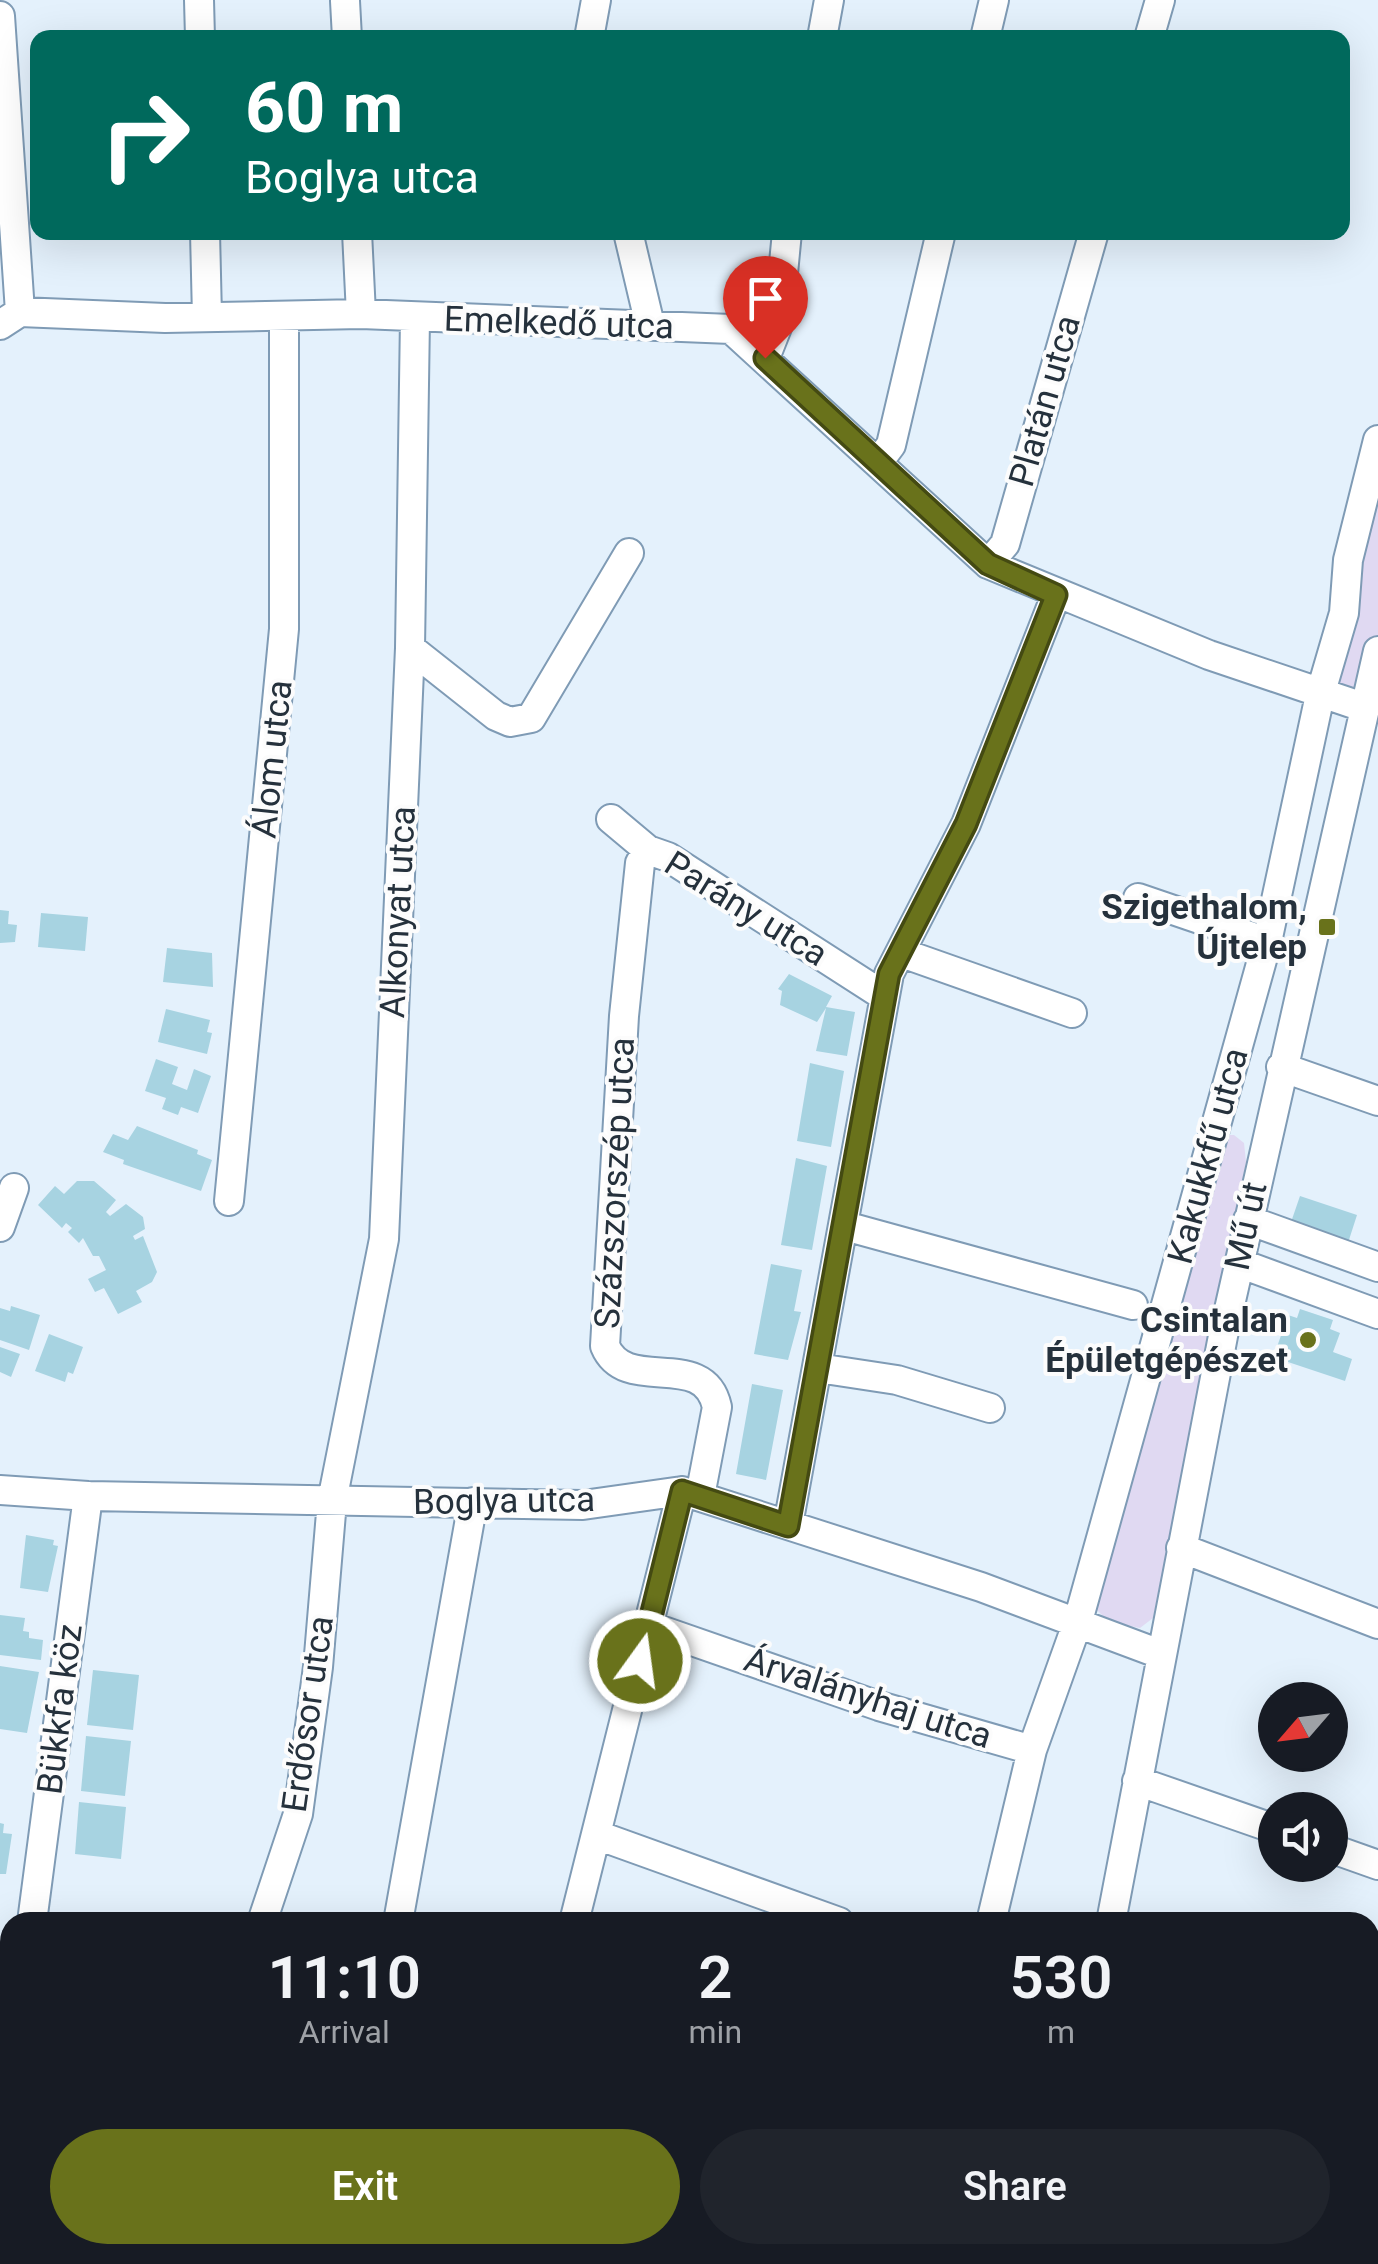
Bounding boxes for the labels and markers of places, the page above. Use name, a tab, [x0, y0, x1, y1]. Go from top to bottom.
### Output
pin	[723, 256, 808, 359]
place label: Szigethalom, Újtelep	[1101, 887, 1307, 968]
marker: Szigethalom, Újtelep	[1316, 916, 1338, 938]
place label: Csintalan Épületgépészet	[1045, 1300, 1288, 1381]
marker: Csintalan Épületgépészet	[1297, 1329, 1319, 1351]

